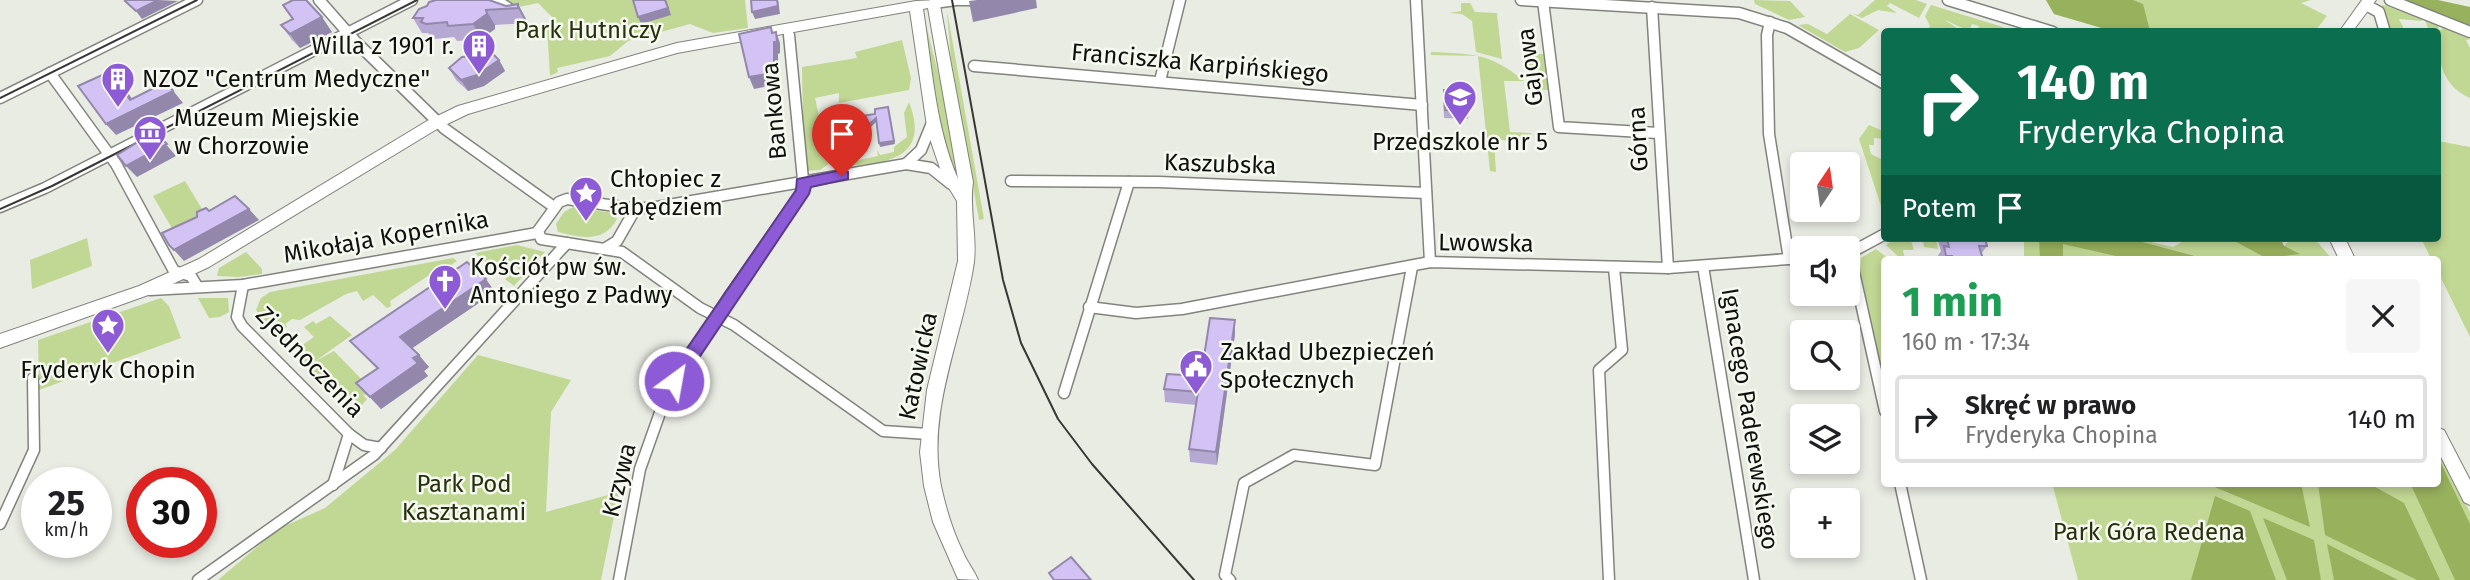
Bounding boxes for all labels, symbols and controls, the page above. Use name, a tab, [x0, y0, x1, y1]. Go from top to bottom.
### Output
park label: Park Hutniczy	[514, 16, 662, 44]
street label: Gajowa	[1511, 26, 1549, 108]
building icon: Willa z 1901 r.	[460, 27, 498, 76]
place label: Willa z 1901 r.	[312, 32, 454, 60]
street label: Franciszka Karpińskiego	[1070, 38, 1330, 88]
text: 140 m	[2017, 53, 2149, 112]
icon: right	[1902, 56, 1993, 147]
building icon: NZOZ "Centrum Medyczne"	[99, 60, 137, 109]
street label: Bankowa	[756, 61, 792, 161]
place label: NZOZ "Centrum Medyczne"	[142, 65, 430, 93]
school or university icon: Przedszkole nr 5	[1441, 78, 1479, 127]
place label: Muzeum Miejskie w Chorzowie	[174, 104, 360, 160]
pin	[812, 104, 872, 176]
street label: Górna	[1622, 106, 1654, 172]
museum icon: Muzeum Miejskie w Chorzowie	[131, 113, 169, 162]
text: Fryderyka Chopina	[2017, 113, 2285, 151]
icon: arrive	[823, 115, 861, 153]
place label: Przedszkole nr 5	[1372, 128, 1548, 156]
street label: Kaszubska	[1163, 148, 1277, 180]
north arrow	[1790, 152, 1860, 222]
map controls	[1790, 152, 1860, 558]
place label: Chłopiec z łabędziem	[610, 165, 723, 221]
place icon: Chłopiec z łabędziem	[567, 174, 605, 223]
icon: arrive	[1991, 189, 2029, 227]
text: Potem	[1902, 193, 1977, 224]
street label: Mikołaja Kopernika	[281, 205, 491, 269]
street label: Lwowska	[1438, 228, 1534, 258]
button: sound	[1790, 236, 1860, 306]
place label: Kościół pw św. Antoniego z Padwy	[470, 253, 673, 309]
church icon: Kościół pw św. Antoniego z Padwy	[426, 262, 464, 311]
text: 1 min	[1902, 277, 2003, 327]
button: close	[2346, 279, 2420, 353]
street label: Ignacego Paderewskiego	[1715, 286, 1785, 552]
street label: Zjednoczenia	[250, 301, 370, 423]
place icon: Fryderyk Chopin	[89, 306, 127, 355]
street label: Katowicka	[893, 309, 943, 423]
button: search	[1790, 320, 1860, 390]
text: 160 m · 17:34	[1902, 328, 2030, 356]
place label: Zakład Ubezpieczeń Społecznych	[1220, 338, 1435, 394]
position arrow	[637, 344, 711, 418]
public building icon: Zakład Ubezpieczeń Społecznych	[1177, 347, 1215, 396]
place label: Fryderyk Chopin	[20, 356, 196, 384]
text: Skręć w prawo	[1965, 390, 2136, 421]
icon: right	[1906, 400, 1944, 438]
button: layers	[1790, 404, 1860, 474]
text: 140 m	[2347, 404, 2416, 435]
text: Fryderyka Chopina	[1965, 421, 2158, 449]
street label: Krzywa	[596, 440, 642, 520]
speed limit sign: 30	[126, 467, 217, 558]
park label: Park Pod Kasztanami	[402, 470, 526, 526]
text: 25	[48, 482, 85, 524]
button: +	[1790, 488, 1860, 558]
park label: Park Góra Redena	[2053, 518, 2245, 546]
text: km/h	[44, 519, 89, 541]

